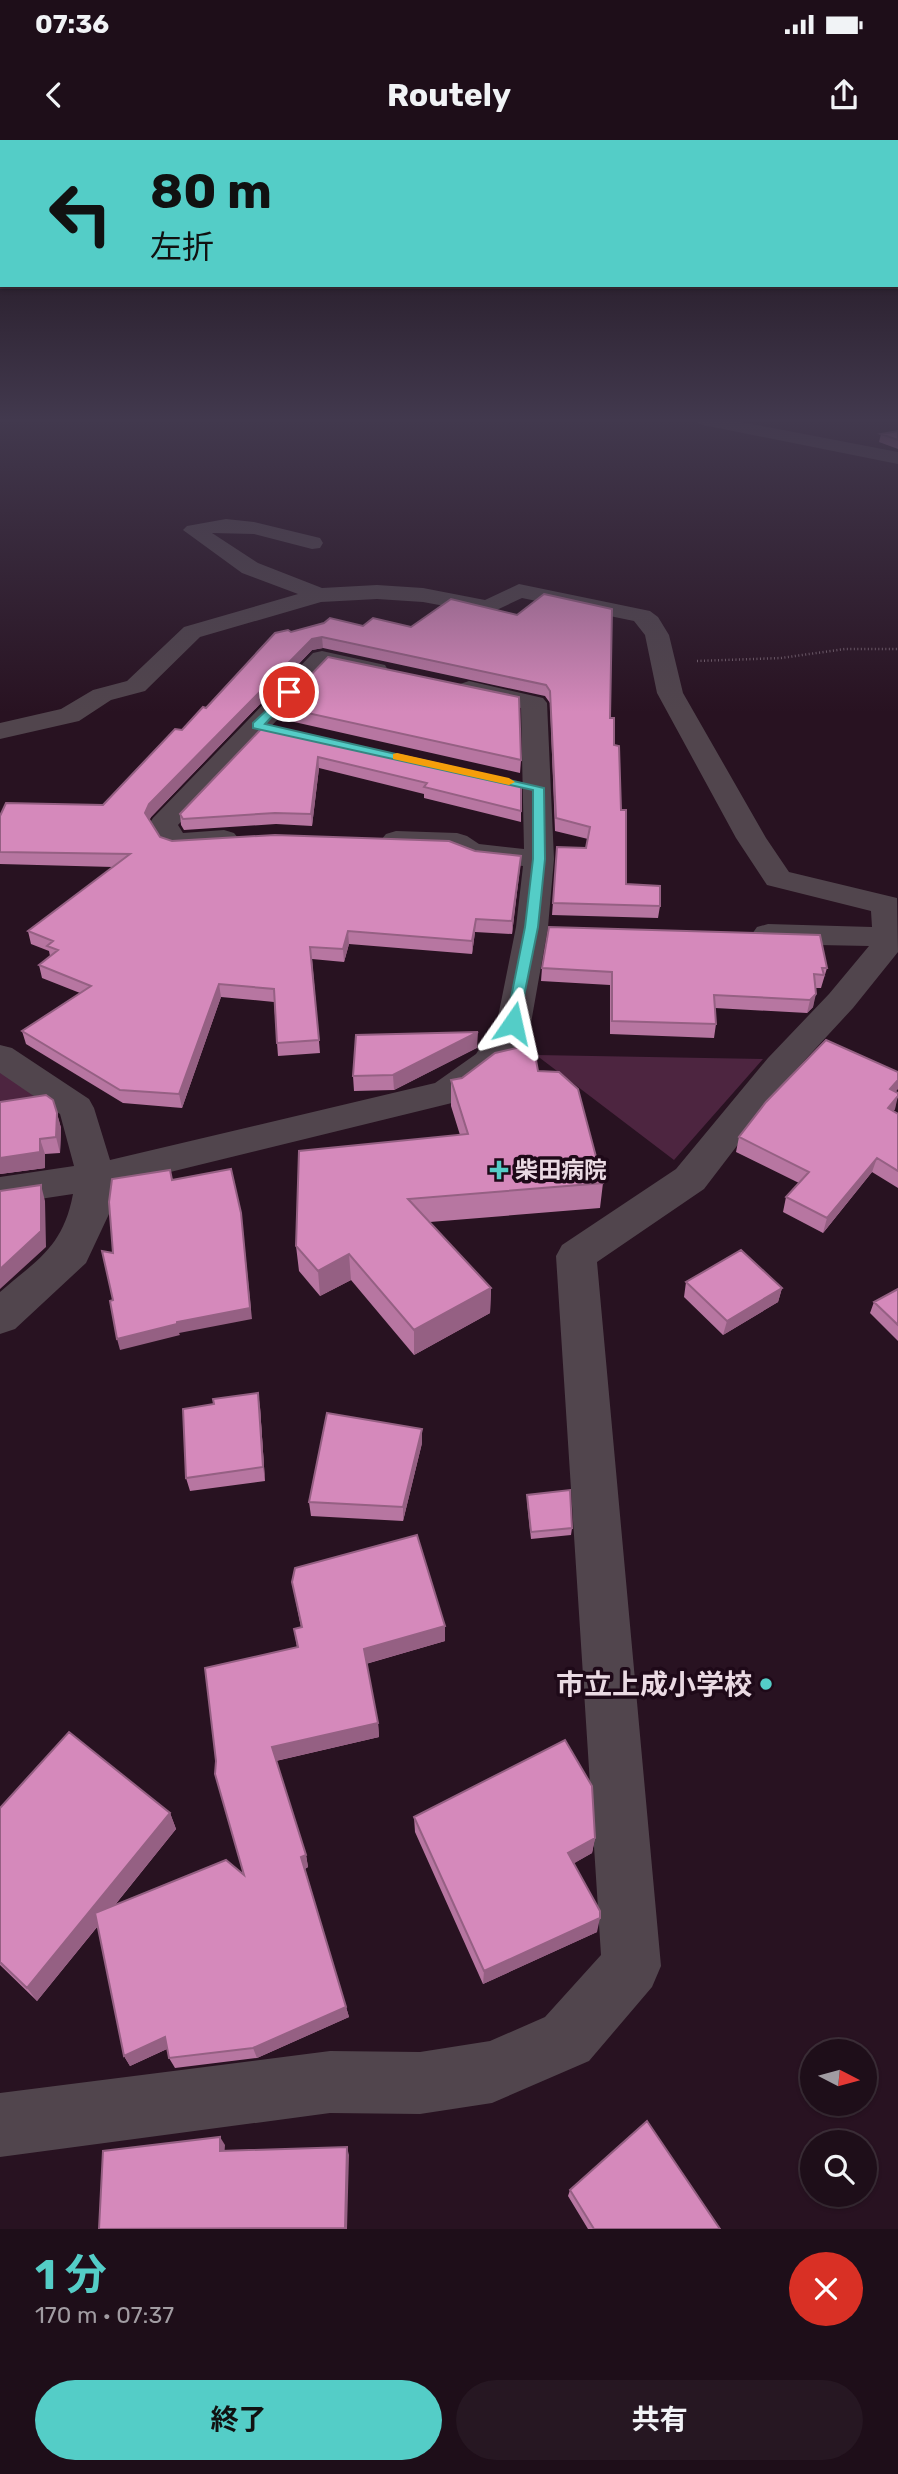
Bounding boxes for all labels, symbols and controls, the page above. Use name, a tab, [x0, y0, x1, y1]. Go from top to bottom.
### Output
text: 07:36	[35, 9, 109, 40]
icon: back	[35, 76, 73, 114]
text: Routely	[387, 76, 511, 114]
icon: share	[825, 76, 863, 114]
text: 80 m	[150, 162, 272, 220]
icon: left	[35, 168, 126, 259]
text: 左折	[150, 228, 214, 266]
pin	[259, 662, 319, 722]
icon: arrive	[270, 673, 308, 711]
position arrow	[476, 986, 550, 1060]
place label: 柴田病院	[515, 1156, 607, 1184]
marker: 柴田病院	[489, 1160, 509, 1180]
place label: 市立上成小学校	[556, 1668, 752, 1701]
marker: 市立上成小学校	[758, 1676, 774, 1692]
north arrow	[800, 2039, 877, 2116]
map controls	[800, 2039, 877, 2207]
button: search	[800, 2130, 877, 2207]
text: 1 分	[35, 2250, 107, 2300]
button: close	[789, 2252, 863, 2326]
text: 170 m · 07:37	[35, 2301, 174, 2329]
button: 終了	[35, 2380, 442, 2460]
button: 共有	[456, 2380, 863, 2460]

